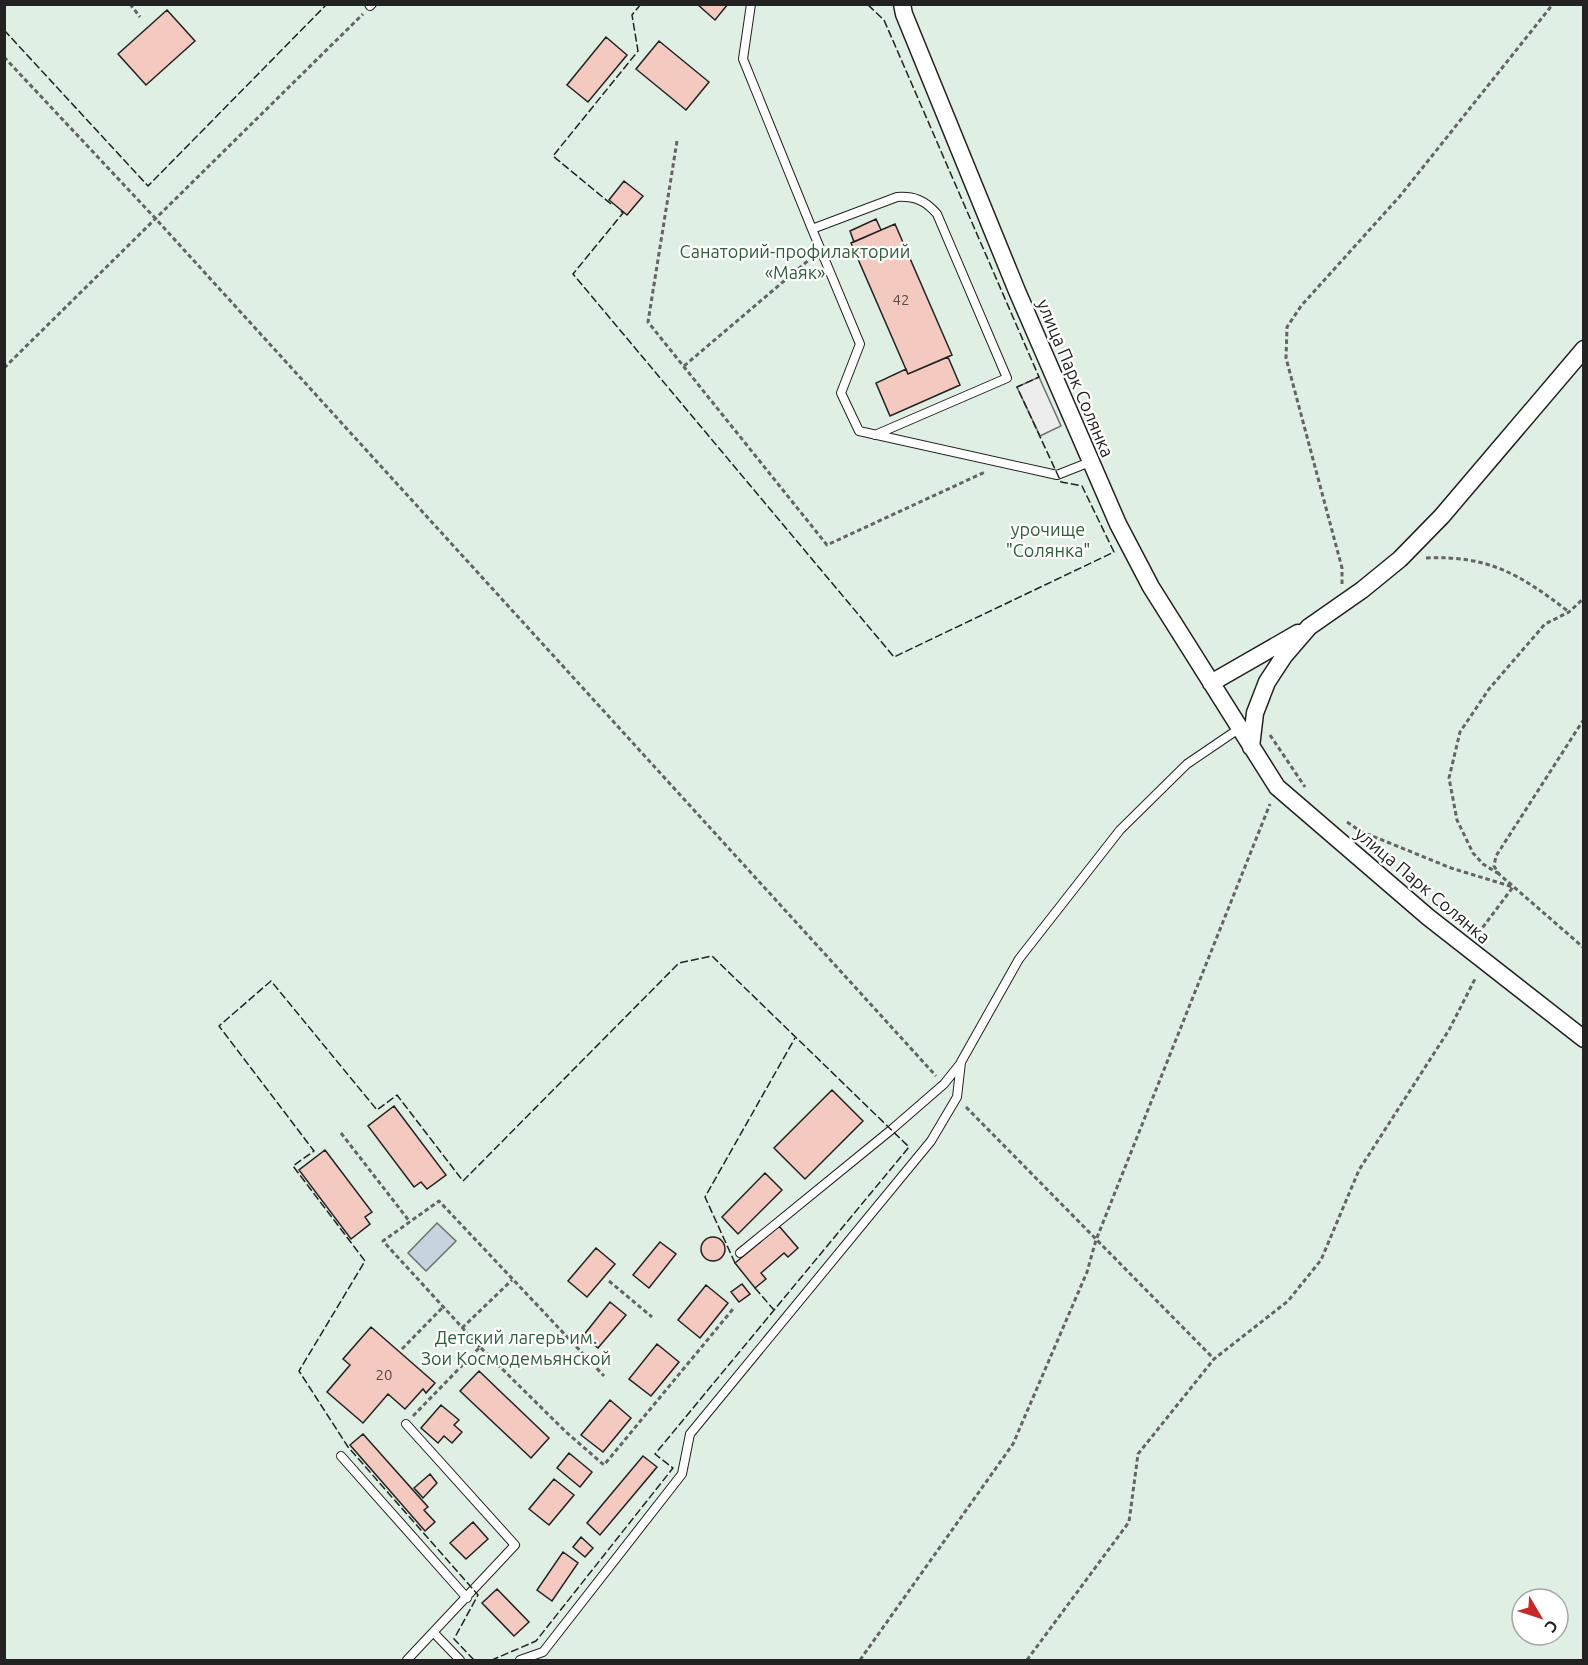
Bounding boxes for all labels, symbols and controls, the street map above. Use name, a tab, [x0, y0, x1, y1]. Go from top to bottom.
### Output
park label: Санаторий-профилакторий «Маяк»	[680, 241, 910, 282]
house number: 42	[893, 291, 909, 308]
street label: улица Парк Солянка	[1034, 296, 1118, 460]
park label: урочище "Солянка"	[1006, 519, 1090, 560]
street label: улица Парк Солянка	[1352, 823, 1494, 947]
park label: Детский лагерь им. Зои Космодемьянской	[421, 1327, 611, 1368]
house number: 20	[376, 1366, 392, 1383]
north arrow	[1510, 1587, 1570, 1647]
text: С	[1541, 1617, 1562, 1636]

